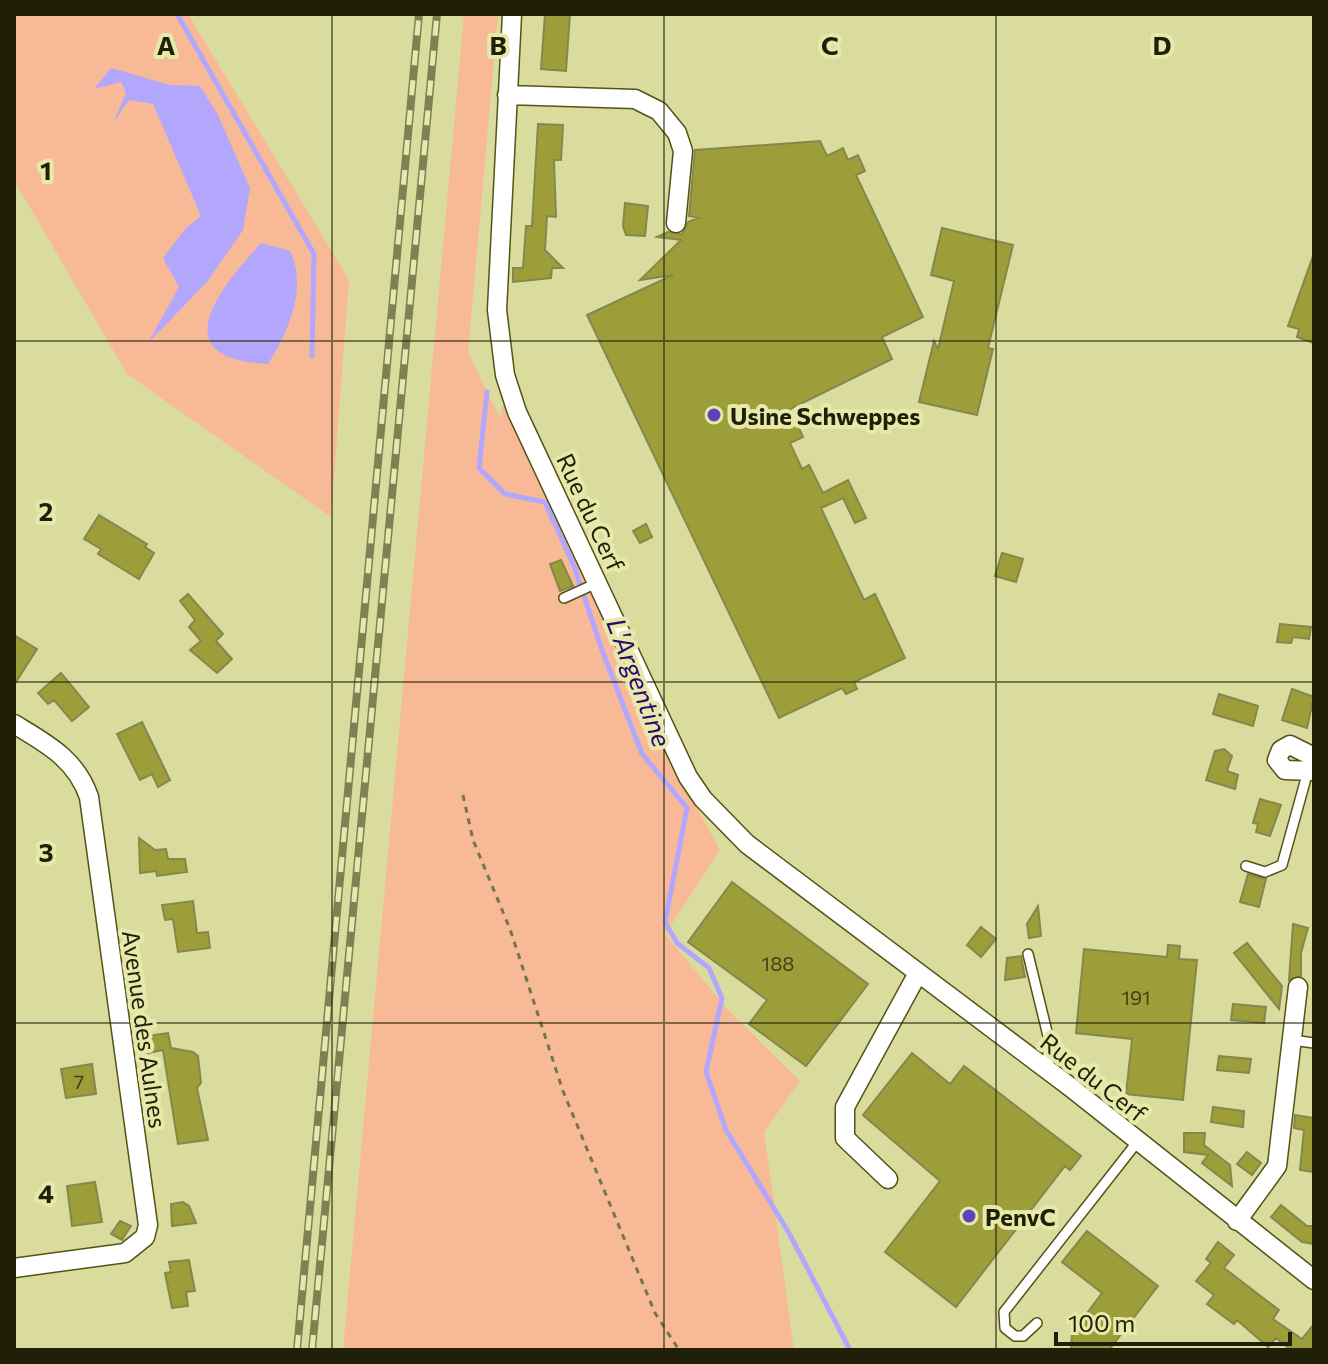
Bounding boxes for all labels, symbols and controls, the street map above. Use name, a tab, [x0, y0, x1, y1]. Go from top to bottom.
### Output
text: A	[157, 29, 176, 60]
text: B	[489, 29, 507, 60]
text: C	[821, 29, 839, 60]
text: D	[1152, 29, 1172, 60]
text: 1	[40, 154, 52, 185]
place label: Usine Schweppes	[730, 401, 920, 430]
marker: Usine Schweppes	[705, 406, 723, 424]
street label: Rue du Cerf	[551, 448, 631, 576]
text: 2	[39, 495, 53, 526]
water label: L'Argentine	[601, 613, 679, 751]
text: 3	[38, 836, 54, 867]
street label: Avenue des Aulnes	[117, 928, 173, 1130]
house number: 188	[762, 951, 794, 975]
house number: 191	[1121, 985, 1151, 1009]
street label: Rue du Cerf	[1035, 1027, 1153, 1128]
house number: 7	[74, 1069, 84, 1093]
text: 4	[38, 1177, 54, 1208]
place label: PenvC	[985, 1202, 1056, 1231]
marker: PenvC	[960, 1207, 978, 1225]
scale bar	[1056, 1296, 1290, 1346]
text: 100 m	[1068, 1308, 1135, 1337]

